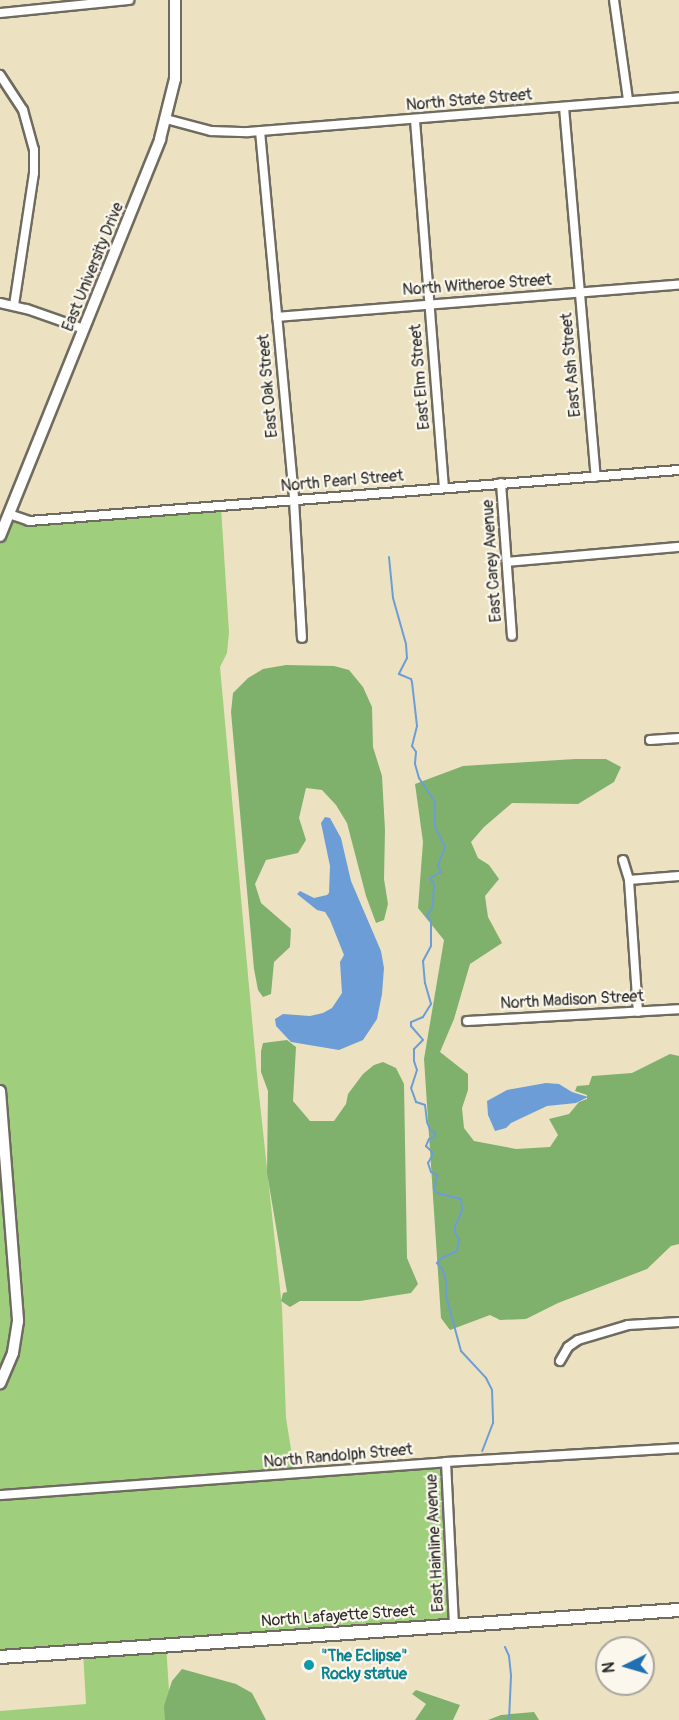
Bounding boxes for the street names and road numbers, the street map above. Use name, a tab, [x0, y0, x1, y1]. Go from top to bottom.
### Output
street label: North State Street	[405, 85, 533, 115]
street label: East University Drive	[58, 200, 128, 334]
street label: North Witheroe Street	[402, 270, 552, 300]
street label: East Ash Street	[557, 312, 585, 418]
street label: East Elm Street	[406, 323, 434, 431]
street label: East Oak Street	[254, 333, 282, 439]
street label: North Pearl Street	[280, 466, 404, 496]
street label: East Carey Avenue	[478, 499, 506, 623]
street label: North Madison Street	[500, 987, 644, 1013]
street label: North Randolph Street	[263, 1440, 413, 1472]
street label: East Hainline Avenue	[422, 1473, 448, 1613]
street label: North Lafayette Street	[260, 1601, 416, 1631]

